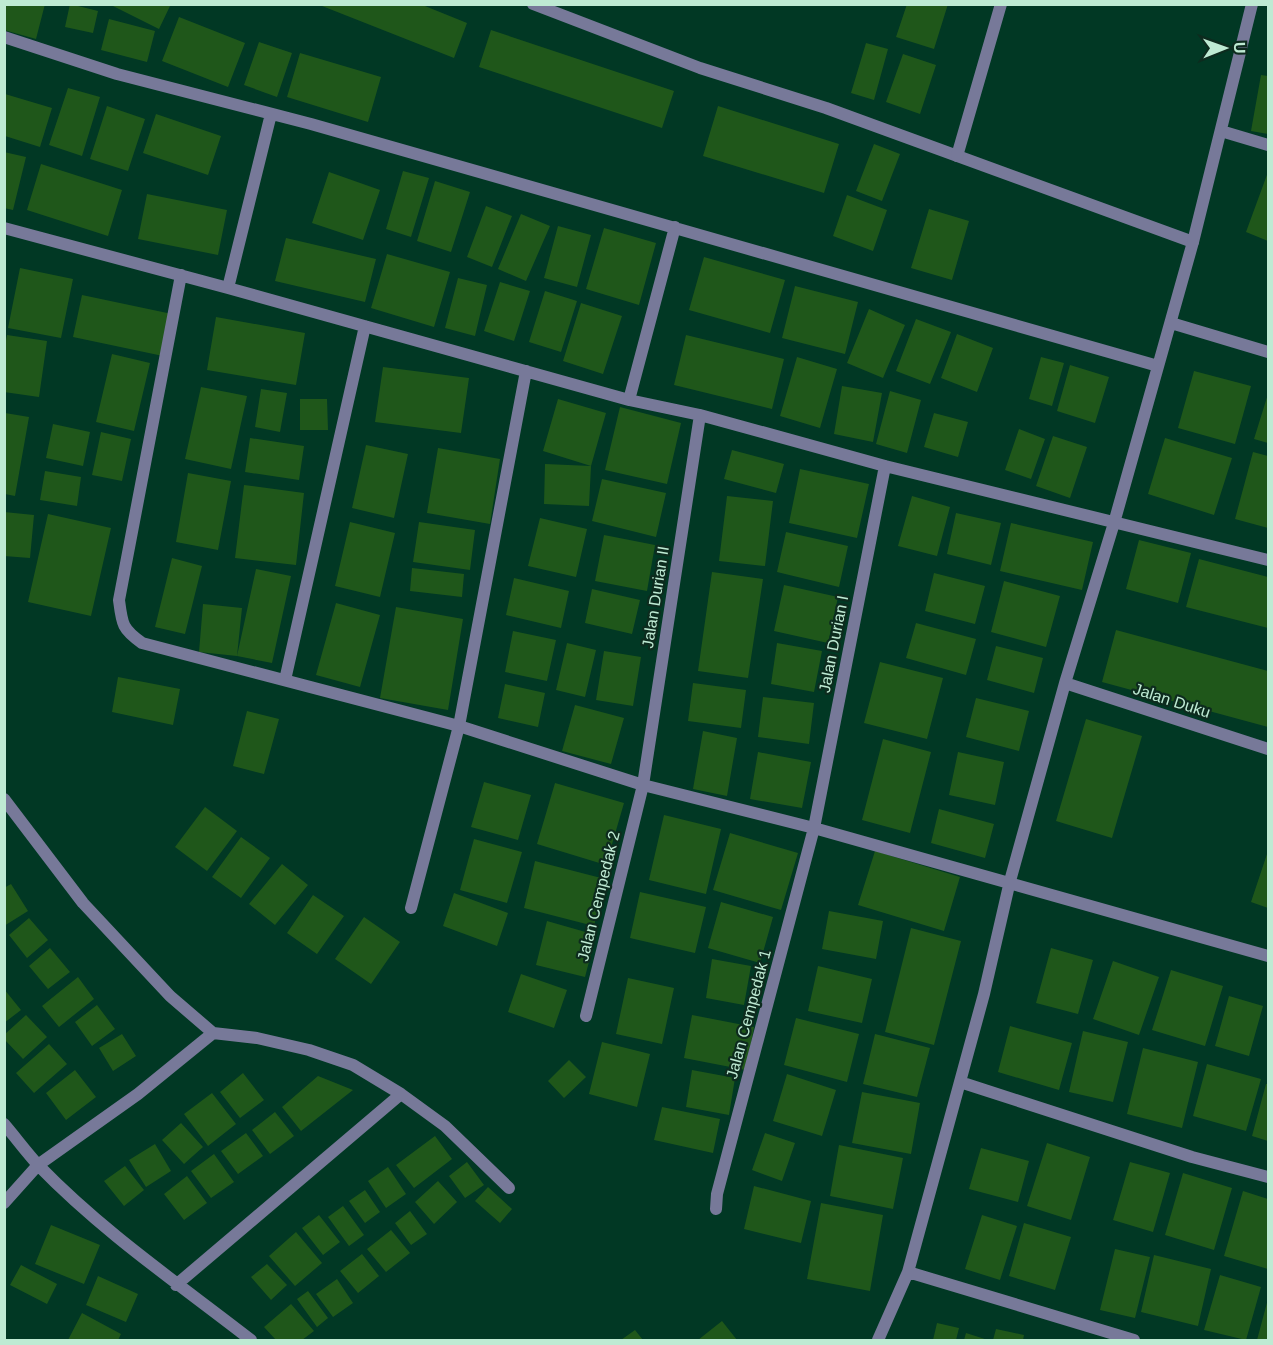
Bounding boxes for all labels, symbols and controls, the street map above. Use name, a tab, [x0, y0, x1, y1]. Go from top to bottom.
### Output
north arrow	[1195, 18, 1255, 78]
text: U	[1231, 42, 1248, 54]
street label: Jalan Durian II	[639, 545, 672, 649]
street label: Jalan Durian I	[816, 594, 851, 694]
street label: Jalan Duku	[1131, 680, 1213, 721]
street label: Jalan Cempedak 2	[574, 829, 623, 963]
street label: Jalan Cempedak 1	[723, 947, 774, 1081]

